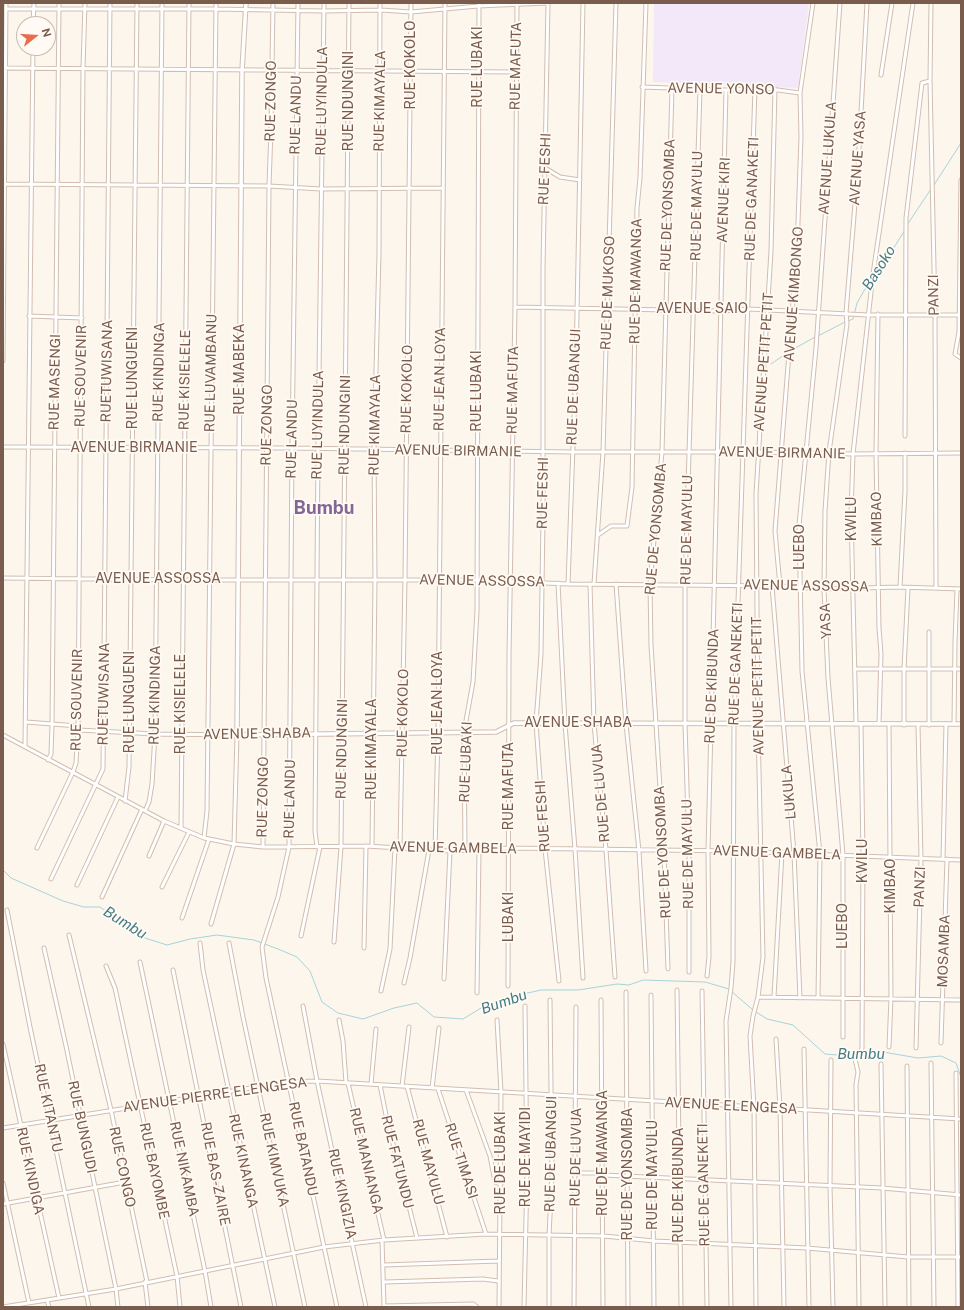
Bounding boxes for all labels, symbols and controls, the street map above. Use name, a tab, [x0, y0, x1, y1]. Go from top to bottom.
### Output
north arrow	[16, 16, 56, 56]
street label: RUE KOKOLO	[403, 21, 419, 109]
street label: RUE MAFUTA	[507, 22, 525, 110]
street label: RUE LUBAKI	[470, 26, 486, 108]
text: N	[40, 27, 54, 39]
street label: RUE LUYINDULA	[313, 46, 331, 156]
street label: RUE KIMAYALA	[371, 50, 389, 152]
street label: RUE NDUNGINI	[341, 51, 357, 151]
street label: RUE ZONGO	[262, 60, 280, 142]
street label: RUE LANDU	[287, 75, 305, 155]
street label: AVENUE YONSO	[667, 80, 775, 98]
street label: AVENUE LUKULA	[816, 101, 840, 215]
street label: AVENUE YASA	[846, 110, 870, 206]
street label: RUE FESHI	[535, 133, 555, 205]
street label: RUE DE GANAKETI	[741, 137, 763, 261]
street label: RUE DE YONSOMBA	[657, 138, 679, 272]
street label: RUE DE MAYULU	[688, 151, 706, 261]
street label: AVENUE KIRI	[714, 157, 734, 243]
street label: RUE DE MAWANGA	[627, 218, 645, 344]
street label: AVENUE KIMBONGO	[781, 226, 807, 362]
street label: RUE DE MUKOSO	[598, 236, 618, 350]
water label: Basoko	[858, 243, 900, 293]
street label: PANZI	[925, 274, 943, 316]
street label: AVENUE PETIT PETIT	[751, 292, 777, 432]
street label: AVENUE SAIO	[656, 301, 748, 317]
street label: RUE LUVAMBANU	[202, 314, 220, 432]
street label: RUETUWISANA	[98, 319, 116, 423]
street label: RUE KINDINGA	[150, 322, 168, 422]
street label: RUE MABEKA	[232, 323, 248, 415]
street label: RUE SOUVENIR	[72, 325, 90, 427]
street label: RUE LUNGUENI	[125, 327, 141, 429]
street label: RUE JEAN LOYA	[431, 327, 449, 431]
street label: RUE DE UBANGUI	[564, 328, 584, 446]
street label: RUE KISIELELE	[176, 330, 194, 430]
street label: RUE MASENGI	[46, 334, 64, 430]
street label: RUE KOKOLO	[398, 344, 416, 434]
street label: RUE MAFUTA	[504, 346, 522, 434]
street label: RUE LUBAKI	[469, 350, 485, 432]
street label: RUE LUYINDULA	[309, 370, 327, 480]
street label: RUE KIMAYALA	[366, 374, 384, 476]
street label: RUE NDUNGINI	[336, 375, 354, 475]
street label: RUE ZONGO	[258, 384, 276, 466]
street label: RUE LANDU	[283, 399, 301, 479]
street label: AVENUE BIRMANIE	[70, 440, 198, 456]
street label: AVENUE BIRMANIE	[394, 441, 522, 461]
street label: AVENUE BIRMANIE	[718, 443, 846, 463]
street label: RUE FESHI	[534, 457, 552, 529]
street label: RUE DE YONSOMBA	[642, 462, 670, 596]
street label: RUE DE MAYULU	[678, 475, 696, 585]
street label: KIMBAO	[868, 491, 886, 547]
district label: Bumbu	[294, 497, 354, 519]
street label: KWILU	[844, 497, 860, 541]
street label: LUEBO	[792, 524, 808, 570]
street label: AVENUE ASSOSSA	[95, 571, 221, 587]
street label: AVENUE ASSOSSA	[419, 572, 545, 590]
street label: AVENUE ASSOSSA	[743, 577, 869, 595]
street label: RUE DE GANEKETI	[725, 602, 747, 726]
street label: YASA	[817, 602, 835, 640]
street label: AVENUE PETIT PETIT	[748, 616, 768, 756]
street label: RUE DE KIBUNDA	[702, 628, 722, 744]
street label: RUETUWISANA	[95, 642, 113, 746]
street label: RUE KINDINGA	[146, 645, 164, 745]
street label: RUE SOUVENIR	[68, 649, 86, 751]
street label: RUE LUNGUENI	[122, 651, 138, 753]
street label: RUE JEAN LOYA	[430, 651, 446, 755]
street label: RUE KISIELELE	[173, 654, 189, 754]
street label: RUE KOKOLO	[394, 668, 412, 758]
street label: RUE KIMAYALA	[364, 698, 380, 800]
street label: RUE NDUNGINI	[333, 699, 351, 799]
street label: AVENUE SHABA	[524, 715, 632, 731]
street label: RUE LUBAKI	[456, 721, 476, 803]
street label: AVENUE SHABA	[203, 725, 311, 743]
street label: RUE MAFUTA	[501, 742, 517, 830]
street label: RUE DE LUVUA	[588, 743, 614, 843]
street label: RUE ZONGO	[254, 756, 272, 838]
street label: RUE LANDU	[281, 759, 299, 839]
street label: LUKULA	[778, 764, 800, 820]
street label: RUE FESHI	[532, 779, 554, 853]
street label: RUE DE YONSOMBA	[651, 785, 675, 919]
street label: RUE DE MAYULU	[679, 799, 697, 909]
street label: AVENUE GAMBELA	[389, 838, 517, 858]
street label: KWILU	[855, 839, 871, 883]
street label: AVENUE GAMBELA	[713, 842, 841, 864]
street label: KIMBAO	[883, 859, 899, 913]
street label: PANZI	[911, 866, 929, 908]
street label: LUBAKI	[501, 892, 517, 942]
water label: Bumbu	[100, 903, 150, 943]
street label: LUEBO	[835, 903, 851, 949]
street label: MOSAMBA	[934, 914, 954, 988]
water label: Bumbu	[478, 986, 530, 1018]
water label: Bumbu	[837, 1045, 885, 1063]
street label: RUE KITANTU	[30, 1062, 66, 1154]
street label: AVENUE PIERRE ELENGESA	[122, 1074, 308, 1116]
street label: RUE BUNGUDI	[64, 1079, 100, 1175]
street label: RUE DE MAWANGA	[595, 1090, 611, 1216]
street label: AVENUE ELENGESA	[664, 1094, 798, 1118]
street label: RUE DE UBANGUI	[542, 1096, 560, 1212]
street label: RUE BATANDU	[285, 1100, 321, 1198]
street label: RUE MANIANGA	[346, 1106, 386, 1216]
street label: RUE DE MAYIDI	[518, 1107, 534, 1207]
street label: RUE DE LUVUA	[567, 1107, 585, 1207]
street label: RUE DE YONSOMBA	[620, 1108, 636, 1240]
street label: RUE KIMVUKA	[256, 1111, 292, 1209]
street label: RUE DE LUBAKI	[493, 1111, 509, 1215]
street label: RUE KINANGA	[225, 1112, 261, 1210]
street label: RUE FATUNDU	[377, 1114, 417, 1210]
street label: RUE MAYULU	[408, 1117, 448, 1207]
street label: RUE NIKAMBA	[166, 1120, 202, 1218]
street label: RUE DE MAYULU	[645, 1120, 661, 1230]
street label: RUE BAYOMBE	[136, 1121, 172, 1221]
street label: RUE BAS-ZAIRE	[197, 1121, 233, 1227]
street label: RUE TIMASI	[441, 1121, 481, 1201]
street label: RUE DE GANEKETI	[695, 1123, 713, 1247]
street label: RUE CONGO	[105, 1125, 139, 1209]
street label: RUE KINDIGA	[13, 1126, 47, 1216]
street label: RUE DE KIBUNDA	[671, 1127, 687, 1243]
street label: RUE KINGIZIA	[324, 1147, 360, 1241]

